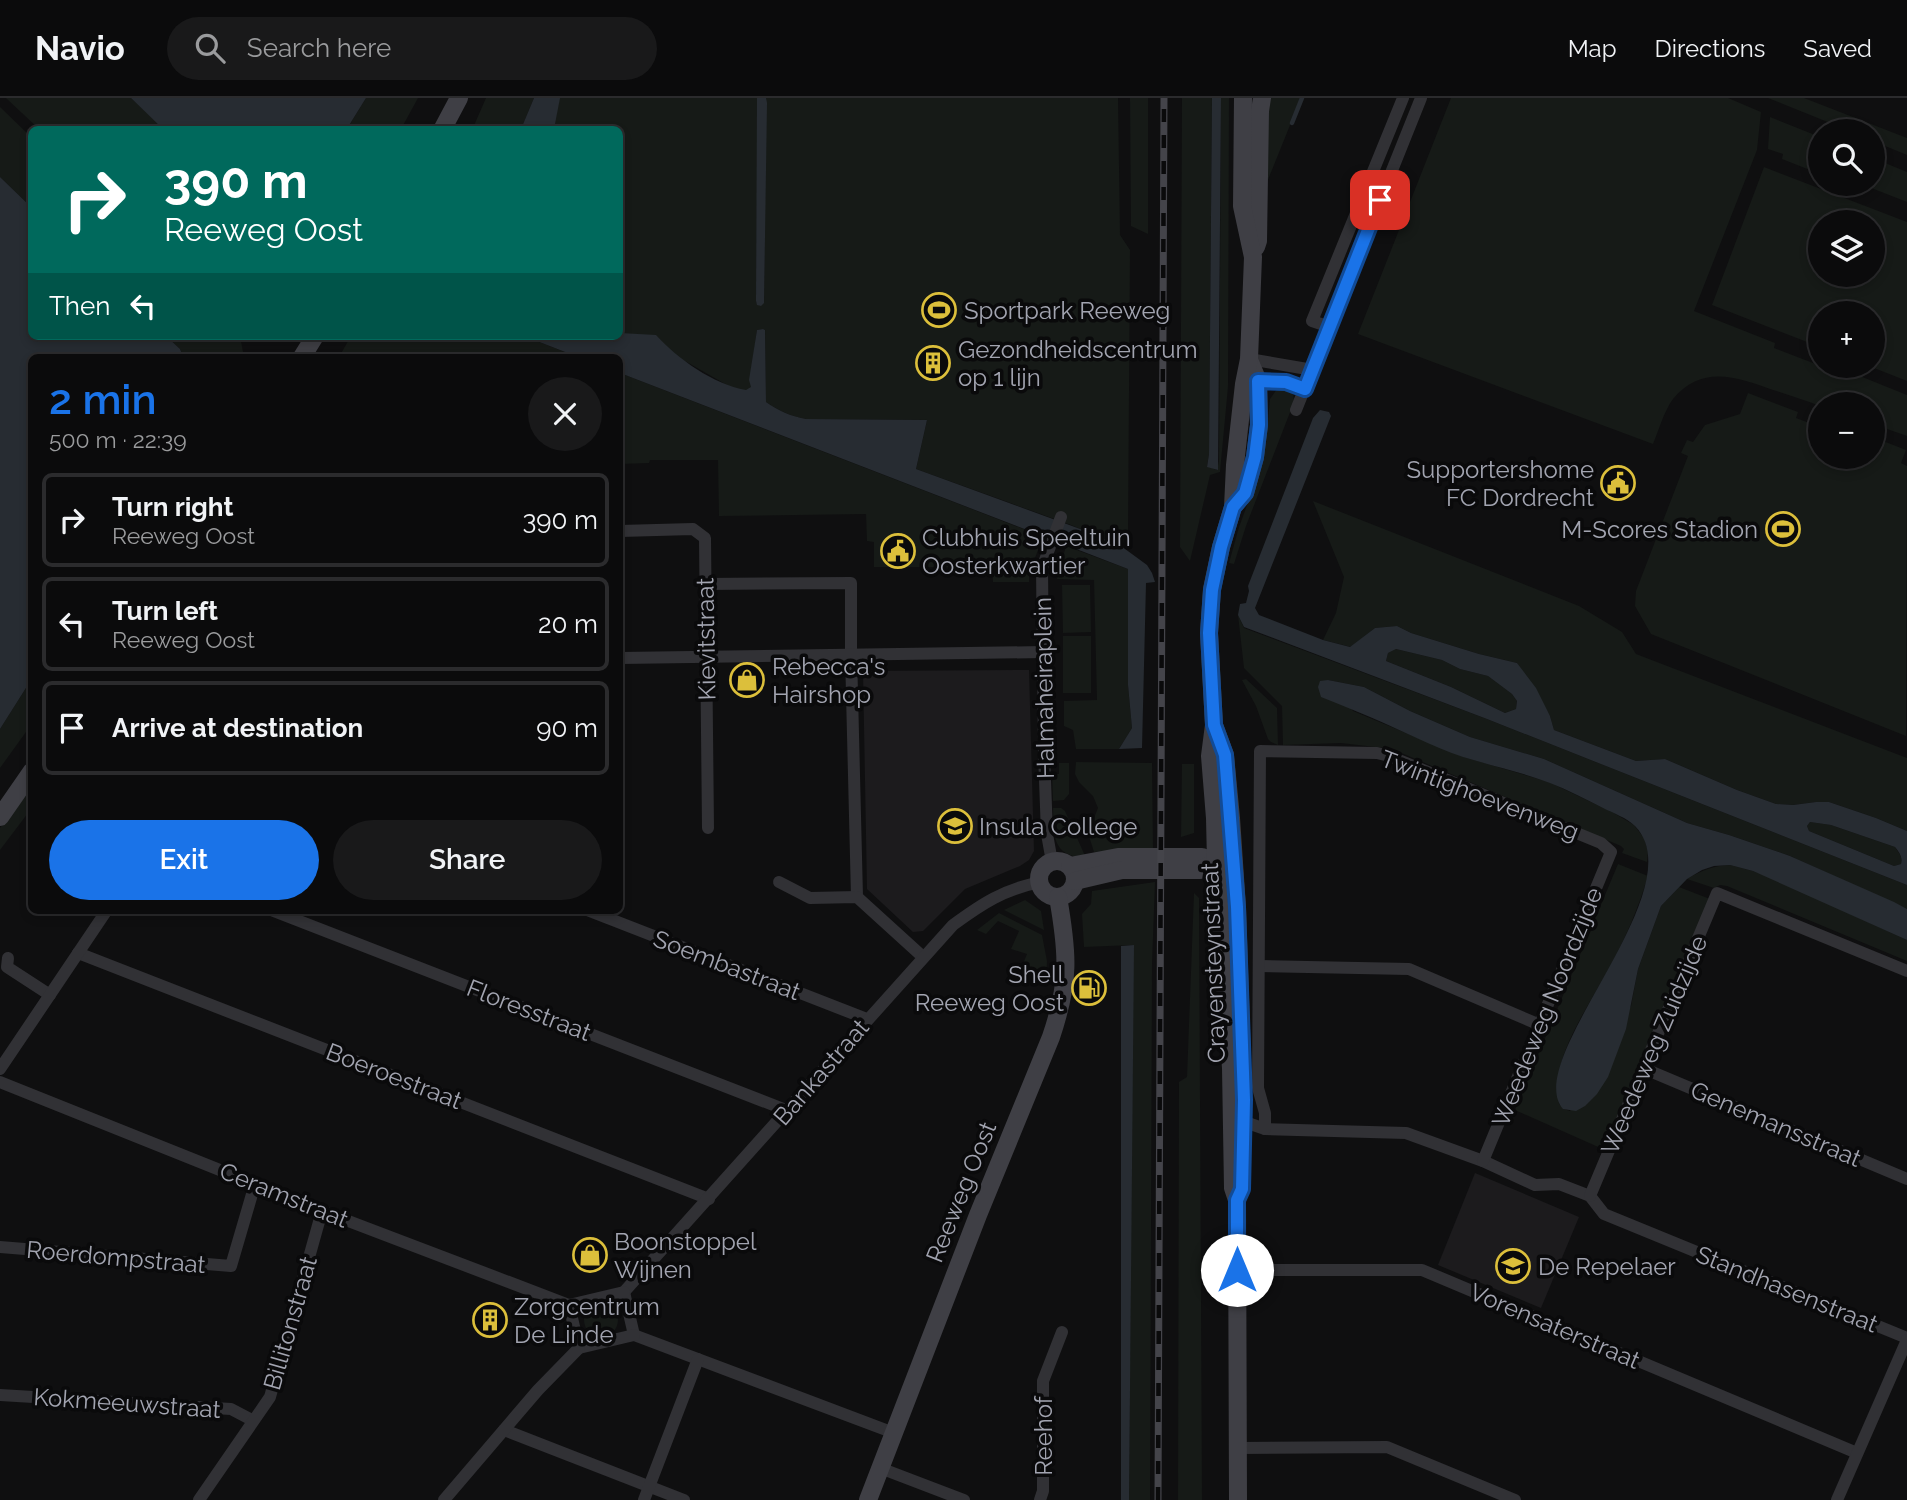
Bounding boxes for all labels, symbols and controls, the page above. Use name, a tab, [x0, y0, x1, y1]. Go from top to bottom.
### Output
search box	[167, 17, 657, 80]
text: Navio	[35, 29, 125, 68]
icon: search	[191, 29, 229, 67]
text: Search here	[247, 33, 391, 63]
text: Map	[1568, 34, 1617, 63]
text: Directions	[1655, 34, 1765, 63]
text: Saved	[1803, 34, 1872, 63]
map controls	[1808, 119, 1885, 469]
button: search	[1808, 119, 1885, 196]
text: 390 m	[164, 152, 308, 209]
icon: right	[49, 154, 140, 245]
pin	[1350, 170, 1410, 230]
icon: arrive	[1361, 181, 1399, 219]
button: layers	[1808, 210, 1885, 287]
text: Reeweg Oost	[164, 211, 363, 248]
icon: left	[124, 287, 162, 325]
text: Then	[49, 291, 110, 321]
sports icon: Sportpark Reeweg	[920, 291, 958, 329]
place label: Sportpark Reeweg	[964, 296, 1170, 325]
button: +	[1808, 301, 1885, 378]
place label: Gezondheidscentrum op 1 lijn	[958, 335, 1197, 392]
building icon: Gezondheidscentrum op 1 lijn	[914, 344, 952, 382]
text: 2 min	[49, 375, 157, 424]
button: close	[528, 377, 602, 451]
button: −	[1808, 392, 1885, 469]
text: 500 m · 22:39	[49, 426, 187, 453]
place label: Supportershome FC Dordrecht	[1407, 455, 1594, 512]
public building icon: Supportershome FC Dordrecht	[1599, 464, 1637, 502]
text: Turn right	[112, 492, 233, 522]
icon: right	[53, 501, 91, 539]
text: 390 m	[522, 505, 598, 535]
sports icon: M-Scores Stadion	[1764, 510, 1802, 548]
place label: M-Scores Stadion	[1561, 515, 1758, 544]
text: Reeweg Oost	[112, 522, 255, 549]
place label: Clubhuis Speeltuin Oosterkwartier	[922, 523, 1131, 580]
public building icon: Clubhuis Speeltuin Oosterkwartier	[879, 532, 917, 570]
street label: Kievitstraat	[690, 577, 722, 701]
text: Turn left	[112, 596, 218, 626]
street label: Halmaheiraplein	[1028, 597, 1060, 779]
icon: left	[53, 605, 91, 643]
text: 20 m	[538, 609, 598, 639]
text: Reeweg Oost	[112, 626, 255, 653]
place label: Rebecca's Hairshop	[772, 652, 885, 709]
shop icon: Rebecca's Hairshop	[728, 661, 766, 699]
icon: arrive	[53, 709, 91, 747]
text: Arrive at destination	[112, 713, 363, 743]
text: 90 m	[536, 713, 598, 743]
street label: Twintighoevenweg	[1377, 744, 1583, 846]
school or university icon: Insula College	[936, 807, 974, 845]
place label: Insula College	[979, 812, 1137, 841]
button: Exit	[49, 820, 319, 900]
button: Share	[333, 820, 602, 900]
street label: Crayensteynstraat	[1195, 862, 1231, 1064]
street label: Weedeweg Noordzijde	[1486, 883, 1608, 1131]
street label: Soembastraat	[649, 924, 805, 1006]
street label: Weedeweg Zuidzijde	[1595, 931, 1713, 1159]
place label: Shell Reeweg Oost	[915, 960, 1064, 1017]
fuel station icon: Shell Reeweg Oost	[1070, 969, 1108, 1007]
street label: Floresstraat	[463, 973, 595, 1047]
street label: Bankastraat	[767, 1013, 875, 1131]
street label: Boeroestraat	[322, 1037, 466, 1115]
street label: Genemansstraat	[1686, 1075, 1866, 1173]
street label: Reeweg Oost	[920, 1117, 1002, 1267]
street label: Ceramstraat	[215, 1156, 353, 1234]
place label: Boonstoppel Wijnen	[614, 1227, 757, 1284]
position arrow	[1200, 1233, 1274, 1307]
street label: Roerdompstraat	[25, 1235, 207, 1279]
shop icon: Boonstoppel Wijnen	[571, 1236, 609, 1274]
street label: Standhasenstraat	[1692, 1239, 1882, 1339]
school or university icon: De Repelaer	[1494, 1247, 1532, 1285]
place label: De Repelaer	[1538, 1252, 1676, 1281]
street label: Billitonstraat	[257, 1253, 323, 1393]
street label: Vorensaterstraat	[1466, 1277, 1644, 1375]
place label: Zorgcentrum De Linde	[514, 1292, 660, 1349]
building icon: Zorgcentrum De Linde	[471, 1301, 509, 1339]
street label: Kokmeeuwstraat	[32, 1382, 222, 1424]
street label: Reehof	[1029, 1395, 1058, 1476]

